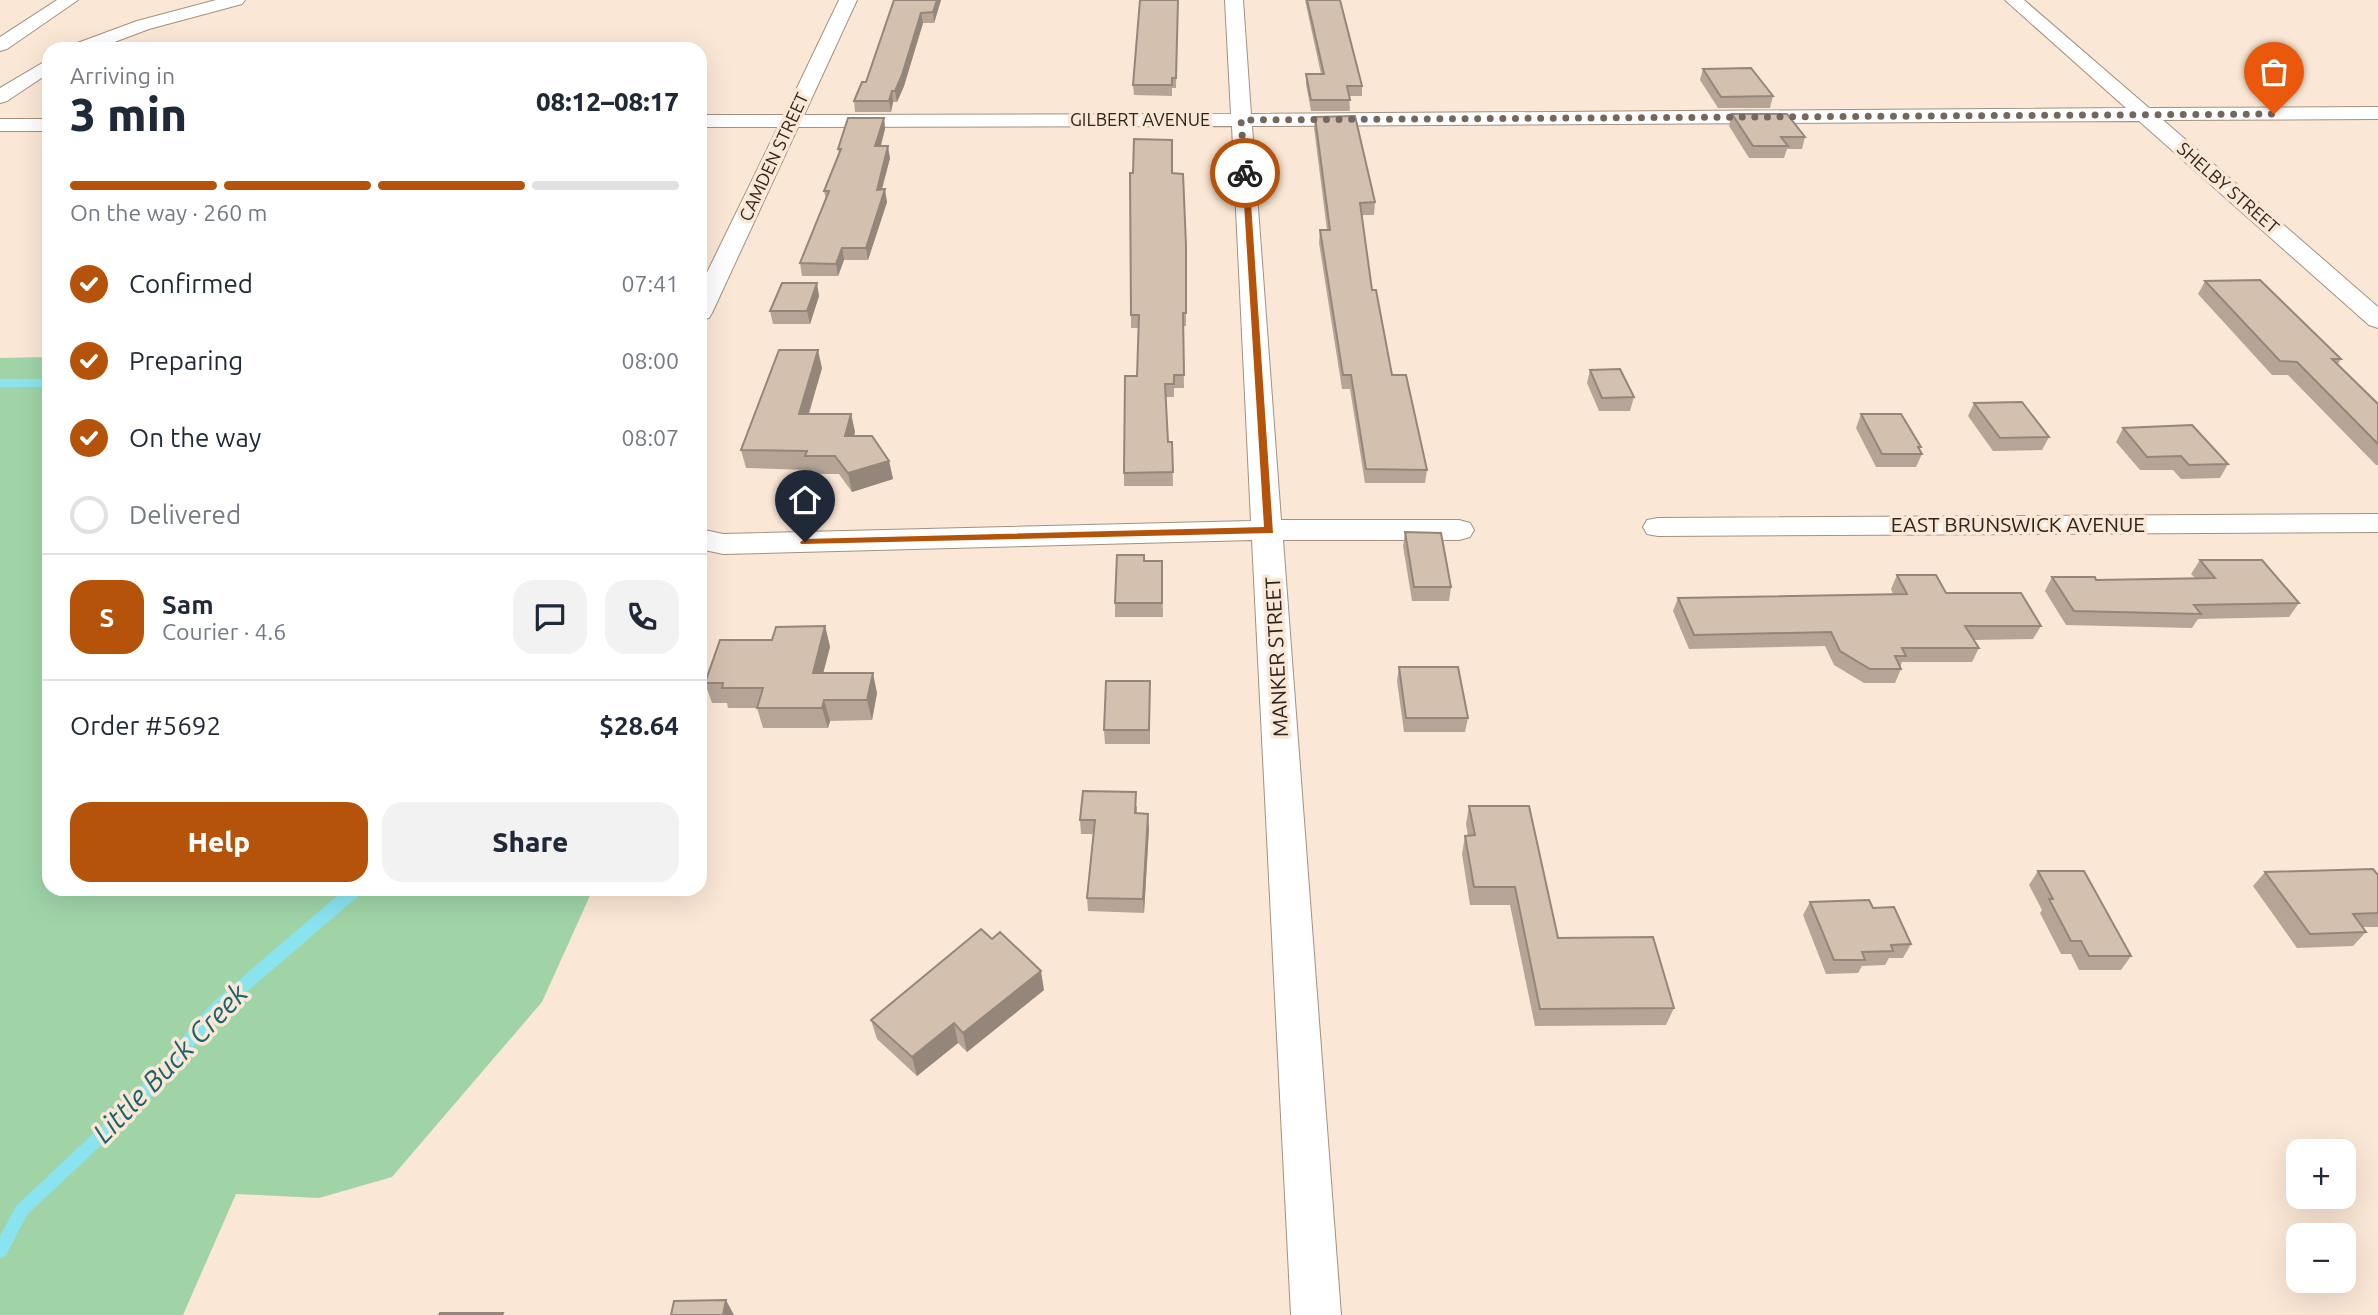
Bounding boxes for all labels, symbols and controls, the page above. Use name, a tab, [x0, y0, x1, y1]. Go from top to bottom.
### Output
pin	[2244, 42, 2304, 114]
icon: bag	[2255, 53, 2293, 91]
text: Arriving in	[70, 63, 175, 88]
text: 08:12–08:17	[536, 87, 679, 116]
text: 3 min	[70, 88, 187, 140]
street label: CAMDEN STREET	[735, 89, 812, 224]
street label: GILBERT AVENUE	[1070, 109, 1210, 129]
courier	[1210, 138, 1280, 208]
street label: SHELBY STREET	[2174, 138, 2283, 237]
icon: bike	[1226, 154, 1264, 192]
text: On the way · 260 m	[70, 200, 267, 225]
icon: check	[70, 265, 108, 303]
text: Confirmed	[129, 269, 253, 298]
text: 07:41	[621, 271, 679, 296]
icon: check	[70, 342, 108, 380]
text: Preparing	[129, 346, 243, 375]
text: 08:00	[621, 348, 679, 373]
icon: check	[70, 419, 108, 457]
text: On the way	[129, 423, 261, 452]
text: 08:07	[621, 425, 679, 450]
pin	[775, 470, 835, 542]
icon: home	[786, 481, 824, 519]
text: Delivered	[129, 500, 241, 529]
street label: EAST BRUNSWICK AVENUE	[1891, 512, 2145, 536]
street label: MANKER STREET	[1260, 576, 1292, 738]
button: chat	[513, 580, 587, 654]
button: phone	[605, 580, 679, 654]
text: Sam	[162, 590, 214, 619]
text: S	[100, 603, 114, 632]
text: Courier · 4.6	[162, 619, 286, 644]
text: Order #5692	[70, 711, 221, 740]
text: $28.64	[599, 711, 679, 740]
button: Help	[70, 802, 368, 882]
button: Share	[382, 802, 679, 882]
water label: Little Buck Creek	[86, 977, 254, 1148]
map controls	[2286, 1139, 2356, 1293]
button: +	[2286, 1139, 2356, 1209]
button: −	[2286, 1223, 2356, 1293]

